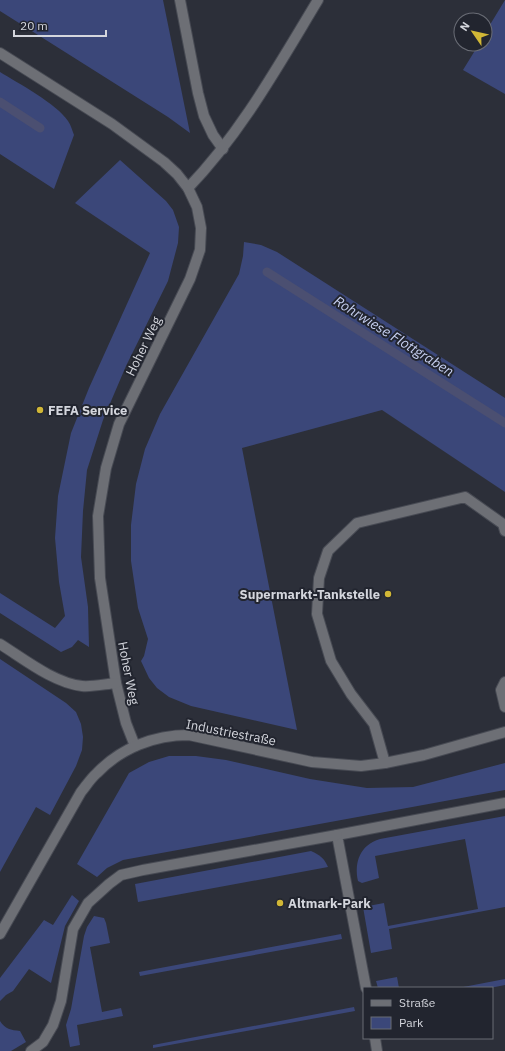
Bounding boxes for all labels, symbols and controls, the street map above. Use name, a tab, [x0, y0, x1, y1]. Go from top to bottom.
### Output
scale bar	[14, 12, 106, 38]
north arrow	[453, 12, 493, 52]
text: 20 m	[20, 18, 48, 33]
text: N	[457, 19, 473, 34]
water label: Rohrwiese Flottgraben	[331, 292, 457, 380]
street label: Hoher Weg	[122, 314, 165, 379]
place label: FEFA Service	[48, 402, 127, 419]
marker: FEFA Service	[35, 405, 45, 415]
place label: Supermarkt-Tankstelle	[240, 586, 380, 603]
marker: Supermarkt-Tankstelle	[383, 589, 393, 599]
street label: Hoher Weg	[114, 640, 143, 706]
street label: Industriestraße	[184, 715, 277, 750]
place label: Altmark-Park	[288, 895, 371, 912]
marker: Altmark-Park	[275, 898, 285, 908]
legend	[363, 987, 493, 1039]
text: Straße	[399, 995, 436, 1010]
text: Park	[399, 1015, 424, 1030]

